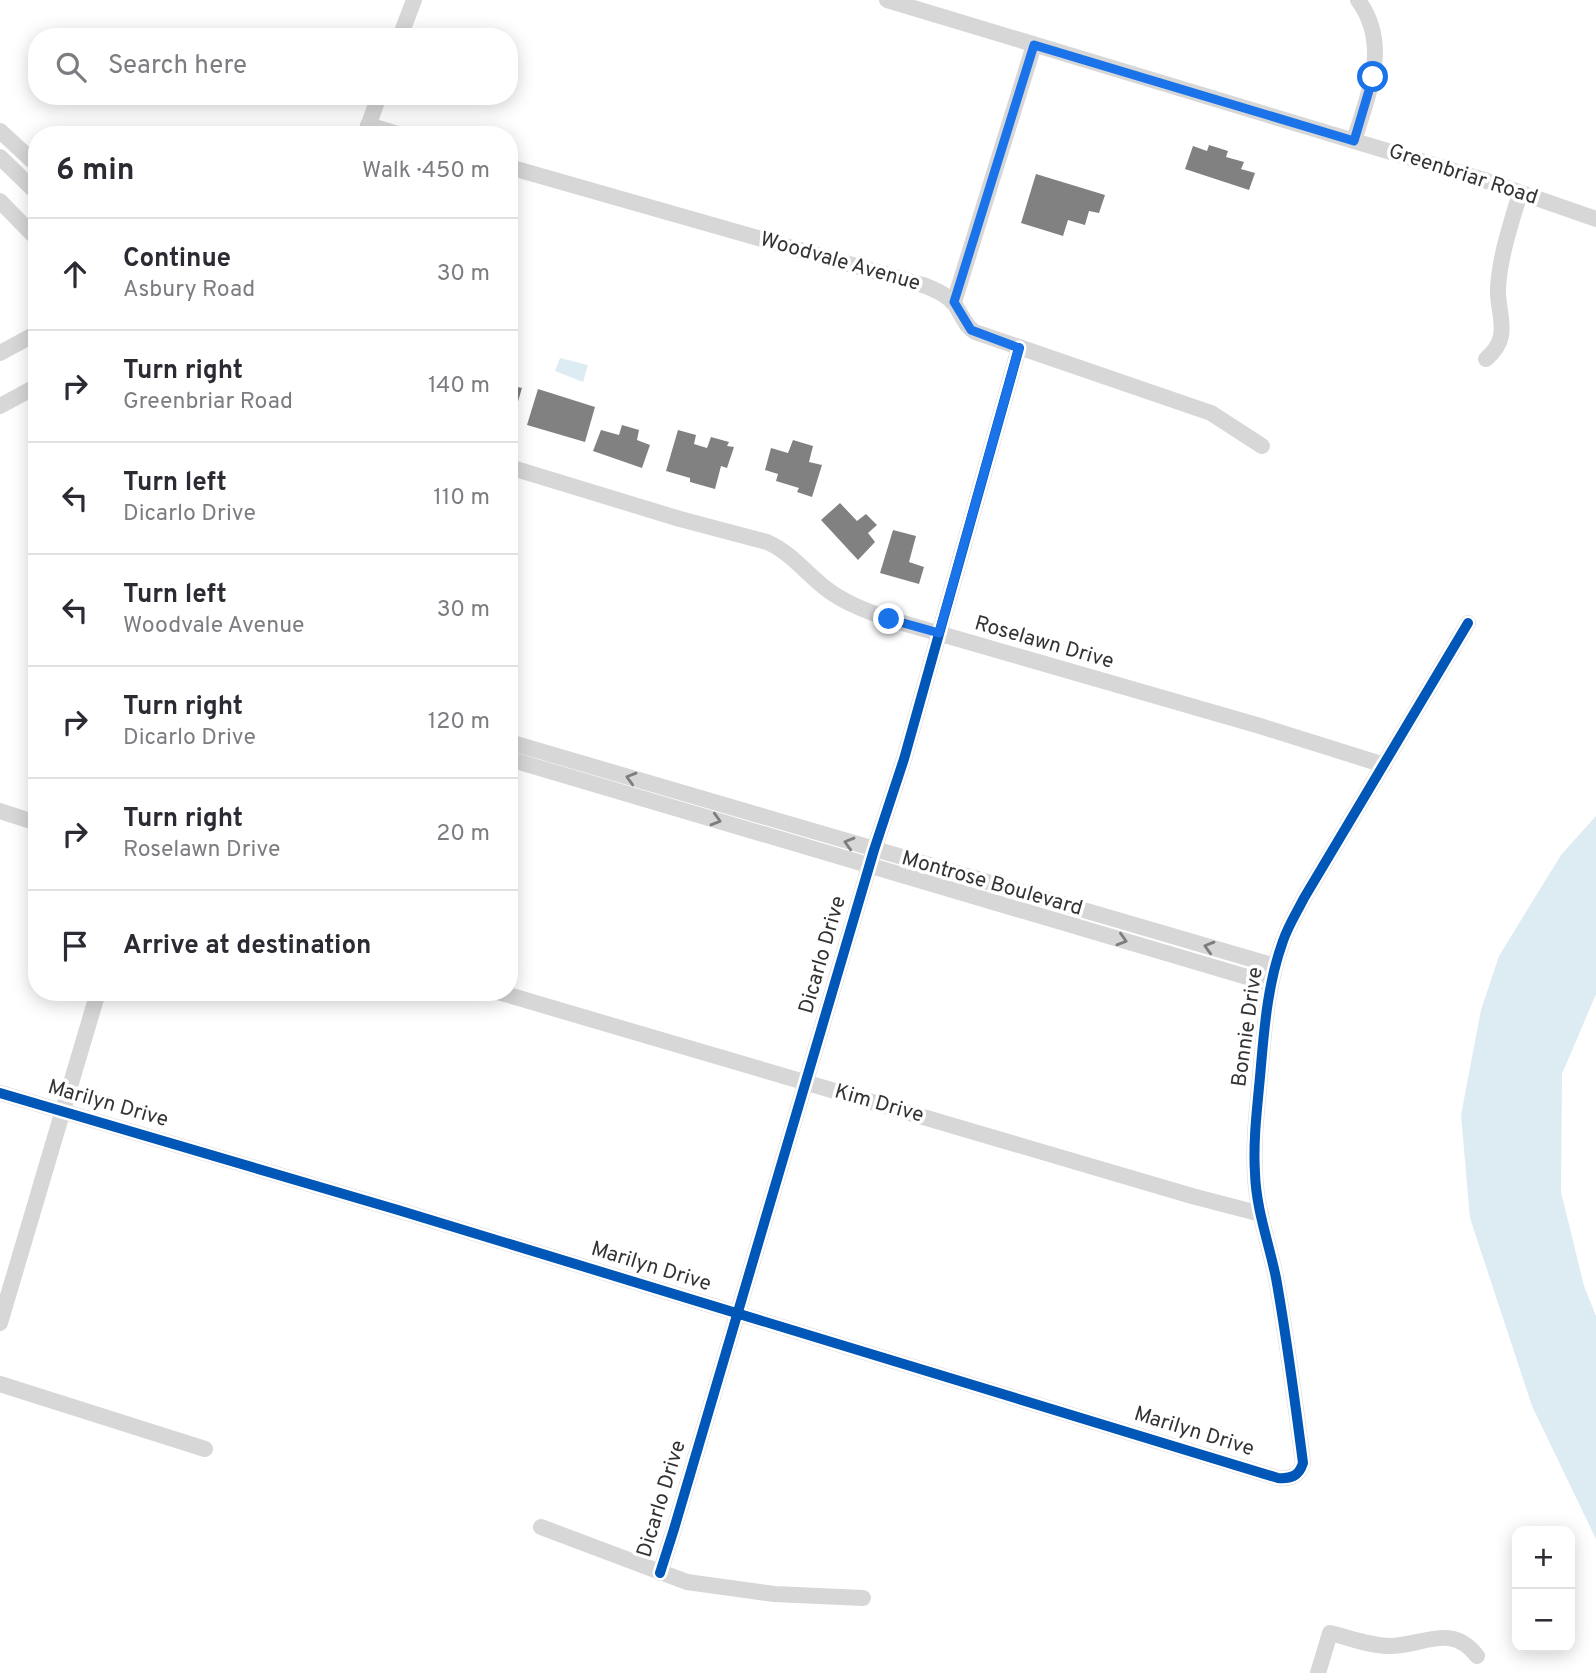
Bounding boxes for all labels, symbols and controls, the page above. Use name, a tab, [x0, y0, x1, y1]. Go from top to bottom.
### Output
search box	[28, 28, 518, 105]
icon: search	[52, 48, 90, 86]
text: Search here	[108, 50, 247, 83]
route start	[1357, 61, 1388, 92]
street label: Greenbriar Road	[1385, 138, 1541, 212]
text: 6 min	[56, 153, 134, 190]
text: Walk · 450 m	[362, 157, 490, 186]
street label: Woodvale Avenue	[757, 226, 923, 298]
text: Continue	[123, 243, 231, 276]
icon: ahead	[56, 255, 94, 293]
text: 30 m	[437, 260, 490, 289]
text: Asbury Road	[123, 276, 255, 305]
text: Turn right	[123, 355, 243, 388]
icon: right	[56, 367, 94, 405]
text: 140 m	[428, 372, 490, 401]
text: Greenbriar Road	[123, 388, 293, 417]
text: Turn left	[123, 467, 227, 500]
icon: left	[56, 479, 94, 517]
text: 110 m	[433, 484, 490, 513]
text: Dicarlo Drive	[123, 500, 256, 529]
text: Turn left	[123, 579, 227, 612]
icon: left	[56, 591, 94, 629]
text: 30 m	[437, 596, 490, 625]
route end	[873, 603, 904, 634]
street label: Roselawn Drive	[971, 610, 1117, 676]
text: Woodvale Avenue	[123, 612, 304, 641]
text: Turn right	[123, 691, 243, 724]
icon: right	[56, 703, 94, 741]
text: 120 m	[428, 708, 490, 737]
text: Dicarlo Drive	[123, 724, 256, 753]
one-way arrow	[626, 772, 638, 787]
text: Turn right	[123, 803, 243, 836]
one-way arrow	[710, 811, 722, 826]
icon: right	[56, 815, 94, 853]
text: 20 m	[436, 820, 490, 849]
text: Roselawn Drive	[123, 836, 280, 865]
one-way arrow	[844, 836, 856, 851]
street label: Montrose Boulevard	[898, 845, 1086, 923]
street label: Dicarlo Drive	[793, 893, 853, 1017]
icon: arrive	[56, 927, 94, 965]
text: Arrive at destination	[123, 930, 371, 963]
one-way arrow	[1116, 931, 1128, 946]
one-way arrow	[1203, 941, 1215, 956]
street label: Bonnie Drive	[1226, 965, 1270, 1089]
street label: Marilyn Drive	[45, 1074, 171, 1134]
street label: Kim Drive	[831, 1078, 927, 1130]
street label: Marilyn Drive	[588, 1236, 714, 1298]
street label: Marilyn Drive	[1131, 1401, 1257, 1463]
street label: Dicarlo Drive	[631, 1437, 693, 1561]
map controls	[1512, 1526, 1575, 1652]
button: +	[1512, 1526, 1575, 1589]
button: −	[1512, 1589, 1575, 1652]

